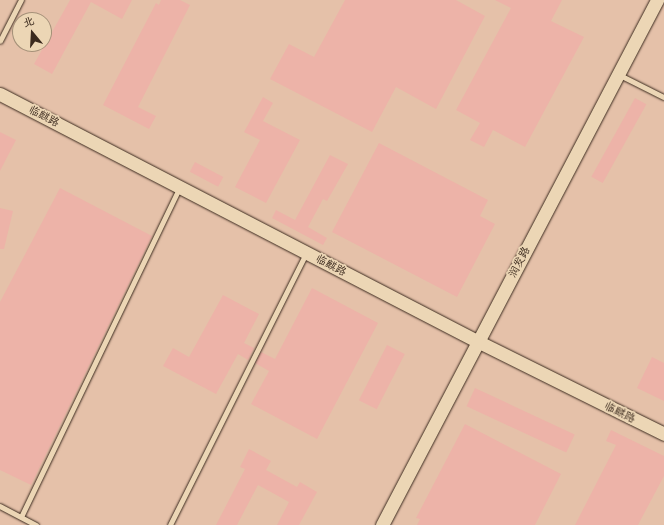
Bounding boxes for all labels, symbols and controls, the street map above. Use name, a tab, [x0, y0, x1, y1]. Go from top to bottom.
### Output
north arrow	[12, 12, 52, 52]
text: 北	[21, 12, 36, 30]
street label: 临麒路	[26, 103, 62, 129]
street label: 润发路	[505, 244, 533, 280]
street label: 临麒路	[313, 251, 349, 279]
street label: 临麒路	[602, 399, 638, 425]

